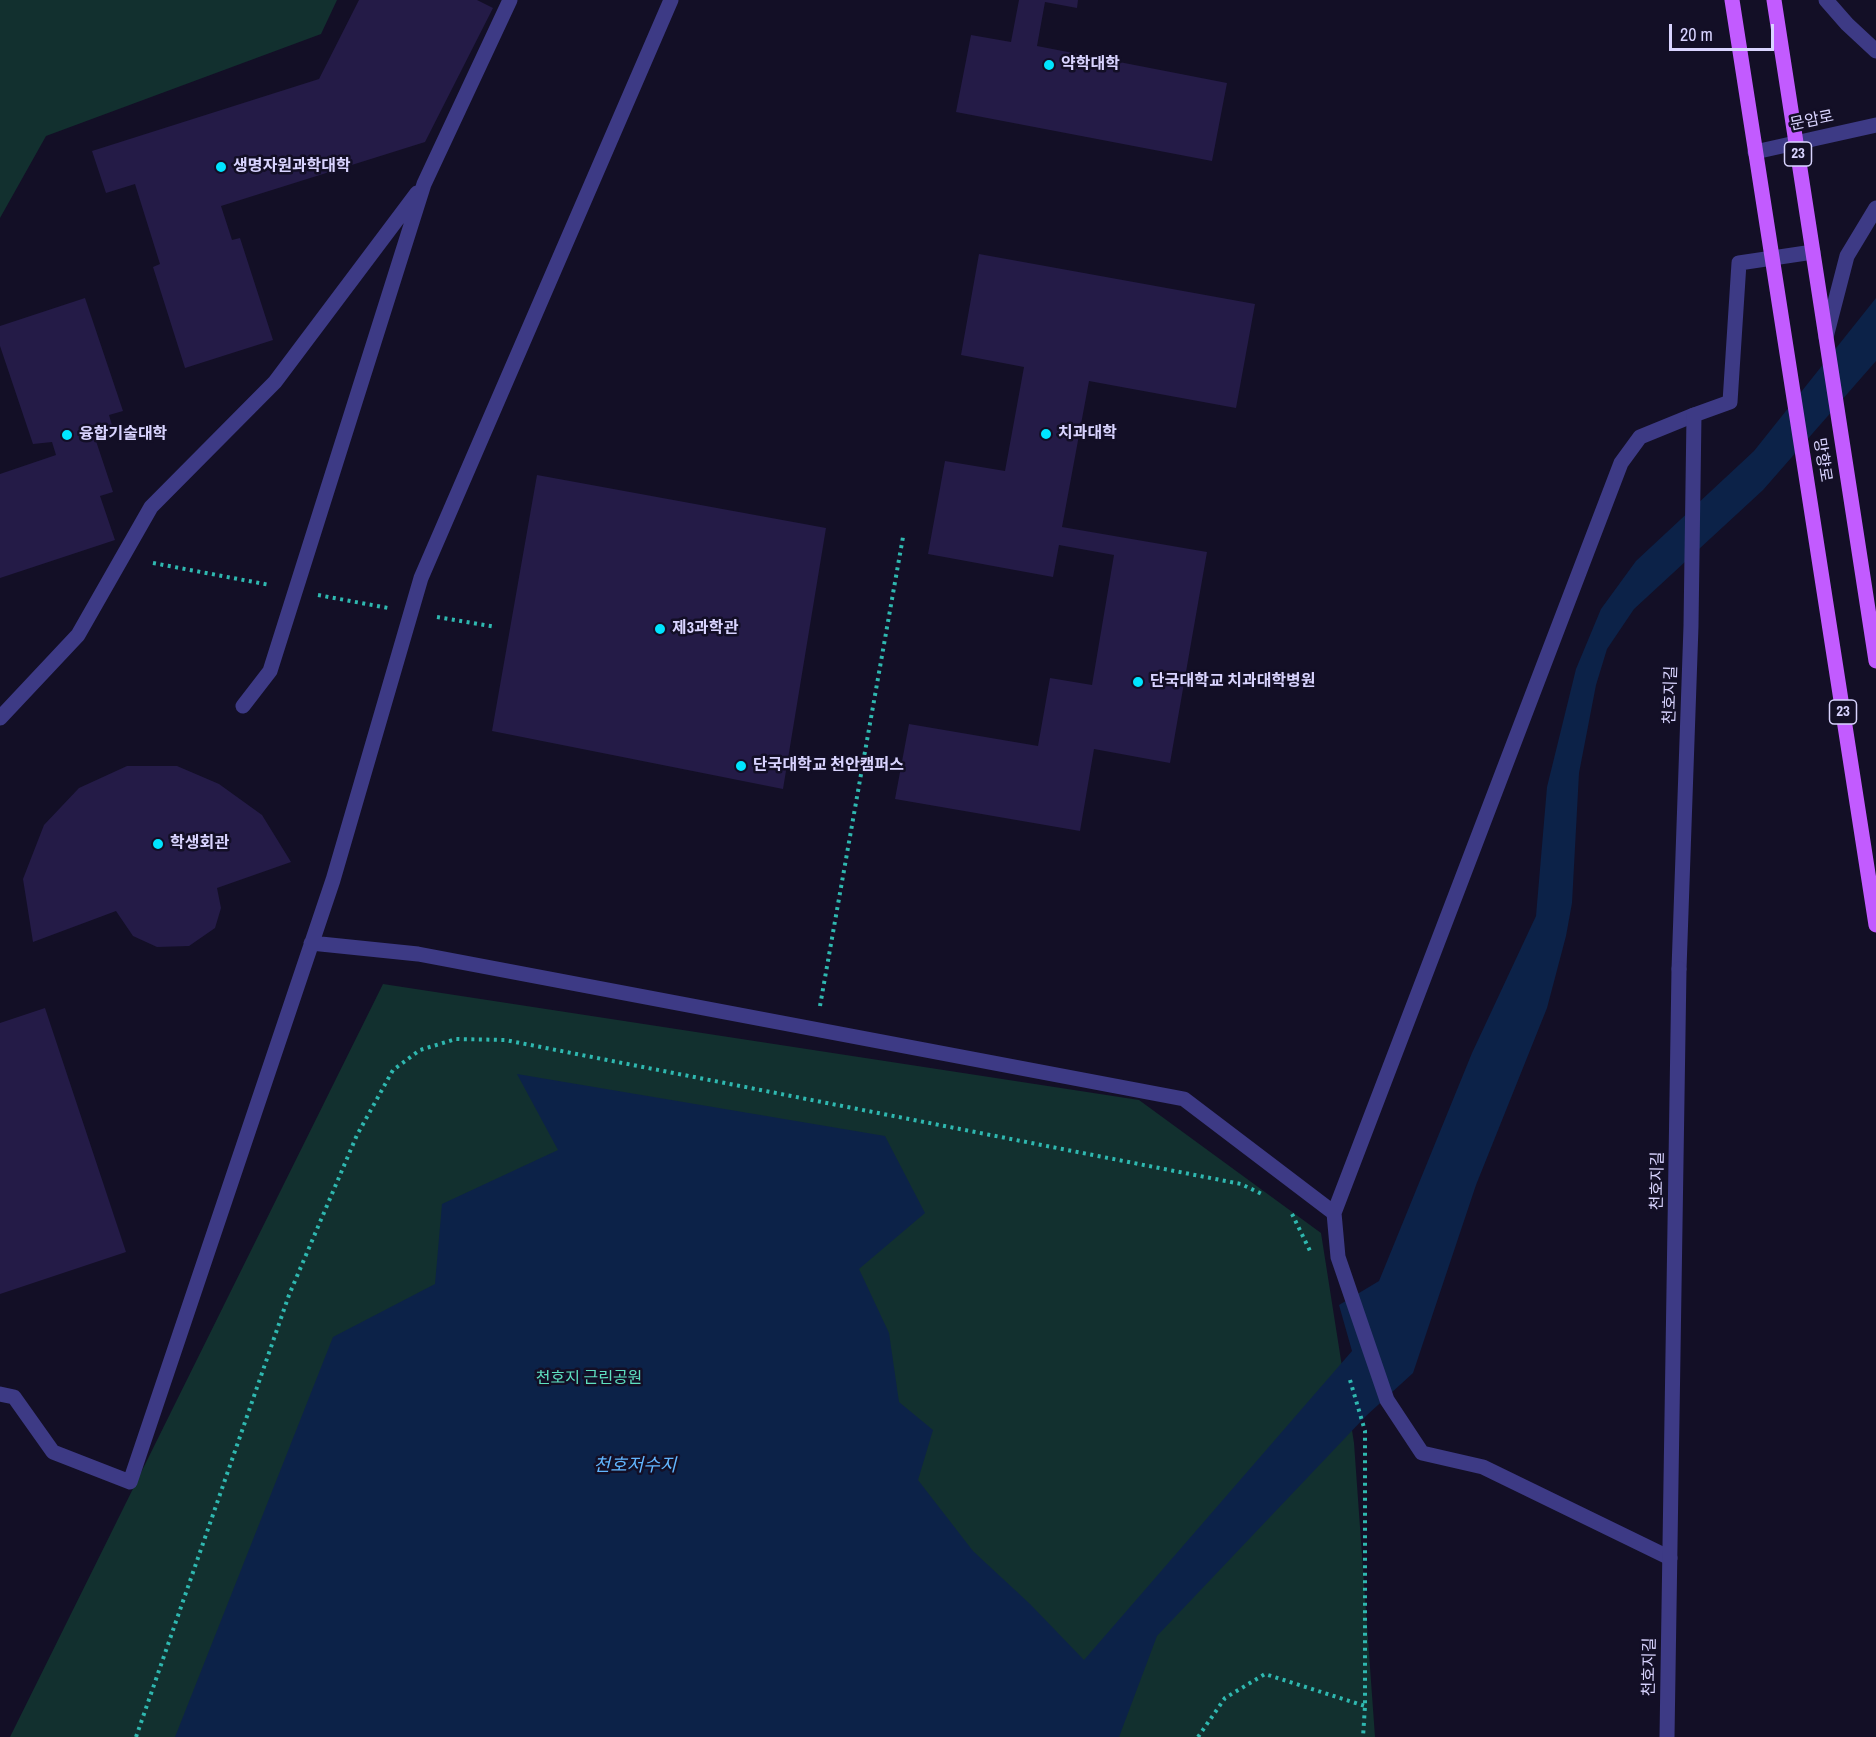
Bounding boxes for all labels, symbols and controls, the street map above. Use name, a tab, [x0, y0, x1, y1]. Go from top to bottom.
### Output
scale bar	[1672, 12, 1777, 50]
text: 20 m	[1680, 22, 1713, 47]
place label: 약학대학	[1061, 55, 1120, 75]
marker: 약학대학	[1042, 58, 1056, 72]
street label: 문암로	[1788, 107, 1836, 135]
road number: 23	[1784, 142, 1812, 166]
place label: 생명자원과학대학	[233, 157, 351, 177]
marker: 생명자원과학대학	[214, 160, 228, 174]
place label: 치과대학	[1058, 424, 1117, 444]
place label: 융합기술대학	[79, 425, 167, 445]
marker: 치과대학	[1039, 427, 1053, 441]
marker: 융합기술대학	[60, 428, 74, 442]
street label: 망향로	[1809, 437, 1835, 483]
place label: 제3과학관	[672, 619, 738, 639]
marker: 제3과학관	[653, 622, 667, 636]
street label: 천호지길	[1660, 665, 1682, 725]
place label: 단국대학교 치과대학병원	[1150, 672, 1316, 692]
marker: 단국대학교 치과대학병원	[1131, 675, 1145, 689]
road number: 23	[1830, 700, 1856, 724]
place label: 단국대학교 천안캠퍼스	[753, 756, 904, 776]
marker: 단국대학교 천안캠퍼스	[734, 759, 748, 773]
place label: 학생회관	[170, 834, 229, 854]
marker: 학생회관	[151, 837, 165, 851]
street label: 천호지길	[1648, 1151, 1668, 1211]
park label: 천호지 근린공원	[536, 1369, 642, 1389]
water label: 천호저수지	[594, 1455, 676, 1477]
street label: 천호지길	[1640, 1637, 1660, 1697]

